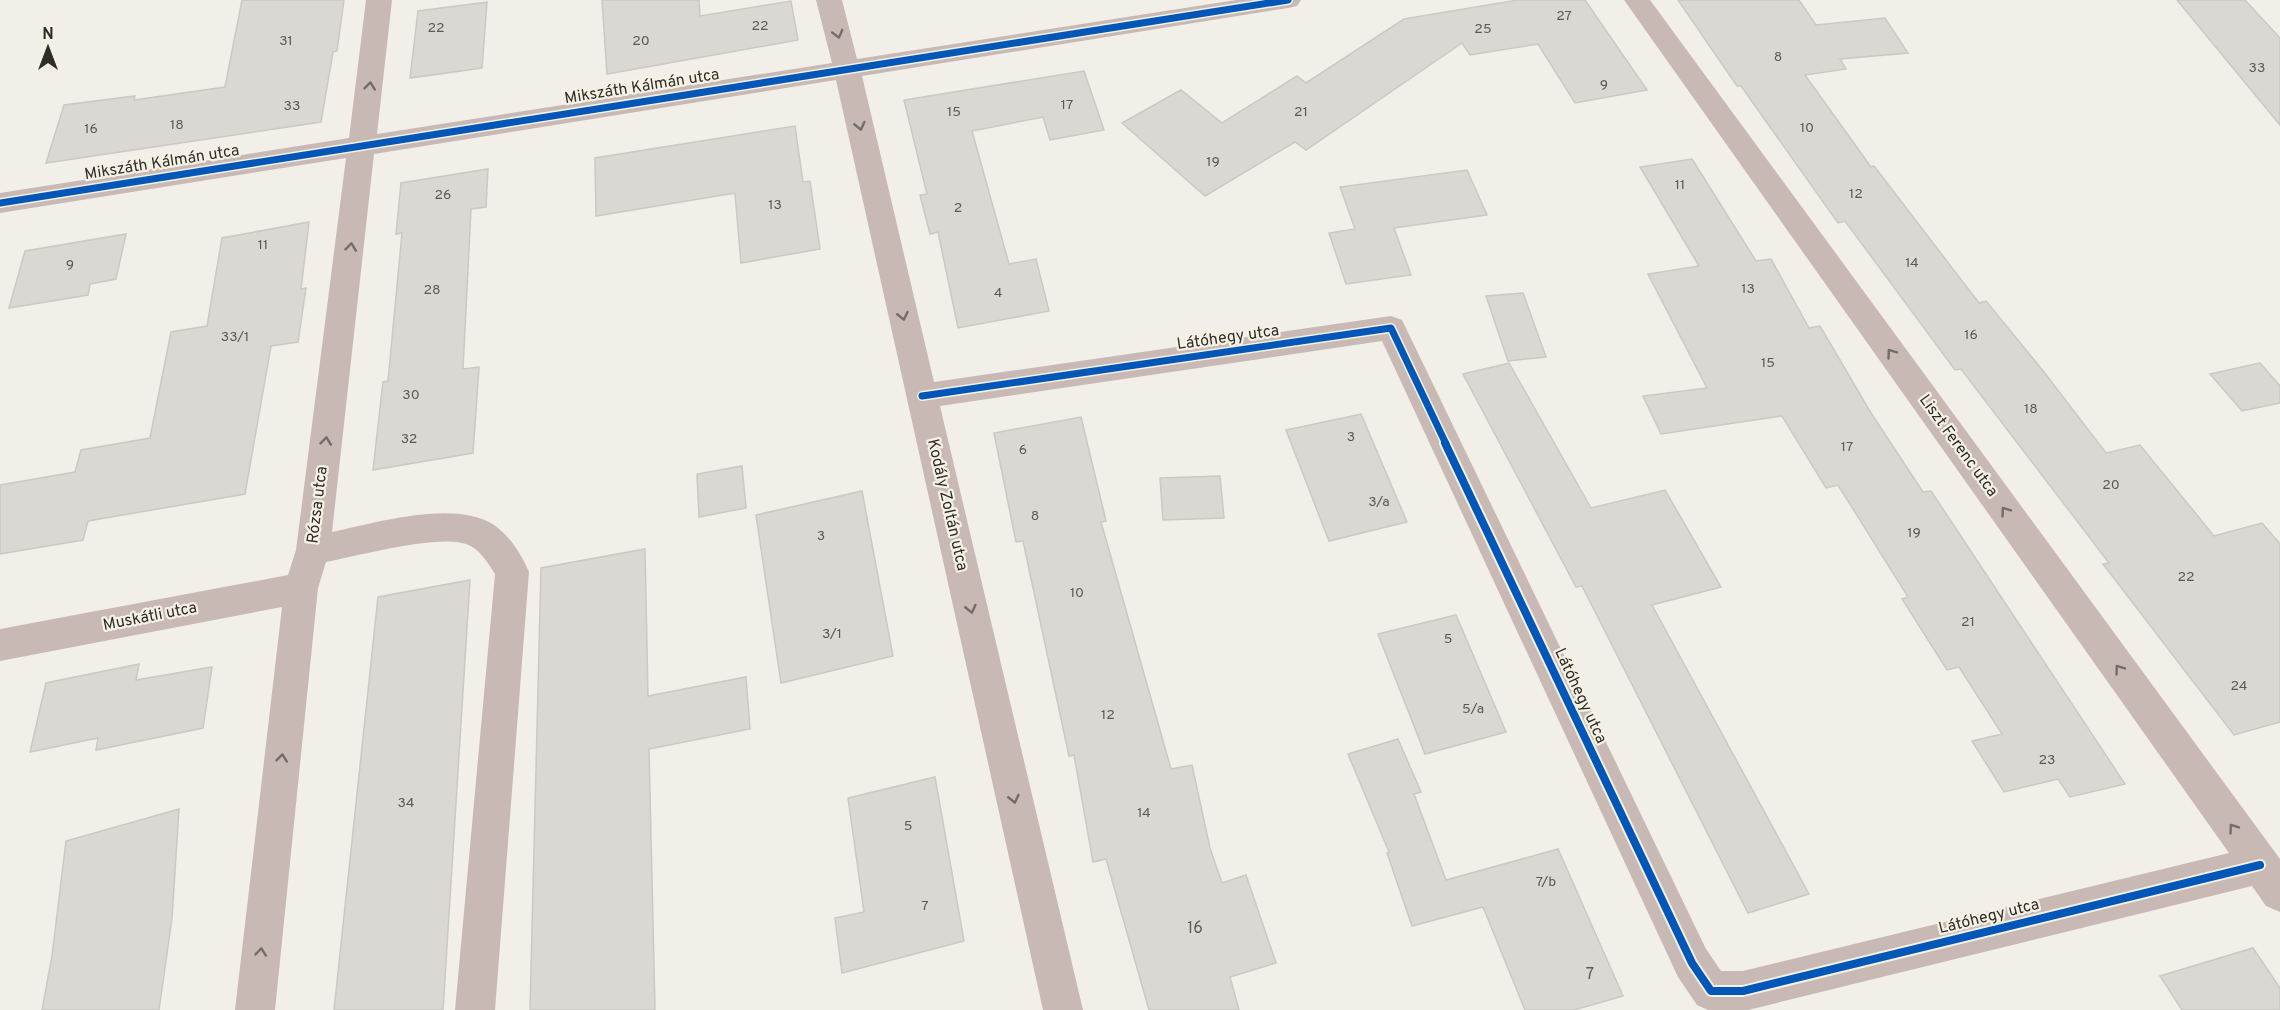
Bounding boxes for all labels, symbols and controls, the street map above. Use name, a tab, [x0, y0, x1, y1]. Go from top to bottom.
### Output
house number: 27	[1556, 8, 1572, 25]
north arrow	[18, 18, 78, 78]
house number: 22	[751, 18, 769, 35]
house number: 22	[427, 20, 445, 37]
house number: 25	[1474, 21, 1492, 38]
text: N	[42, 25, 54, 45]
one-way arrow	[831, 29, 843, 39]
house number: 31	[279, 33, 293, 50]
house number: 20	[632, 33, 650, 50]
house number: 8	[1774, 49, 1782, 66]
house number: 33	[2249, 60, 2265, 77]
street label: Mikszáth Kálmán utca	[563, 65, 721, 109]
house number: 9	[1600, 77, 1608, 94]
one-way arrow	[363, 81, 376, 90]
house number: 17	[1061, 97, 1073, 114]
house number: 33	[284, 98, 300, 115]
house number: 15	[947, 104, 961, 121]
house number: 21	[1294, 104, 1308, 121]
house number: 18	[170, 117, 184, 134]
house number: 10	[1800, 120, 1814, 137]
house number: 16	[84, 121, 98, 138]
one-way arrow	[853, 121, 866, 131]
street label: Mikszáth Kálmán utca	[83, 141, 241, 185]
house number: 19	[1206, 154, 1220, 171]
house number: 11	[1675, 177, 1685, 194]
house number: 12	[1849, 186, 1863, 203]
house number: 26	[435, 187, 451, 204]
house number: 13	[768, 197, 782, 214]
house number: 2	[954, 200, 962, 217]
house number: 11	[258, 237, 268, 254]
one-way arrow	[344, 243, 356, 252]
house number: 14	[1905, 255, 1919, 272]
house number: 9	[66, 257, 74, 274]
house number: 13	[1741, 281, 1755, 298]
house number: 28	[423, 282, 441, 299]
house number: 4	[994, 285, 1002, 302]
one-way arrow	[896, 311, 909, 321]
street label: Látóhegy utca	[1176, 321, 1280, 355]
house number: 16	[1964, 327, 1978, 344]
house number: 33/1	[221, 329, 249, 346]
one-way arrow	[1887, 349, 1898, 360]
house number: 15	[1761, 355, 1775, 372]
house number: 30	[402, 387, 420, 404]
street label: Liszt Ferenc utca	[1914, 391, 2002, 501]
house number: 18	[2024, 401, 2038, 418]
house number: 3	[1347, 429, 1355, 446]
house number: 32	[401, 431, 417, 448]
one-way arrow	[320, 436, 332, 445]
street label: Kodály Zoltán utca	[922, 437, 972, 573]
house number: 17	[1841, 439, 1853, 456]
house number: 6	[1019, 442, 1027, 459]
street label: Rózsa utca	[303, 465, 333, 545]
house number: 20	[2102, 477, 2120, 494]
house number: 3/a	[1368, 494, 1390, 511]
one-way arrow	[2001, 507, 2012, 518]
house number: 8	[1031, 508, 1039, 525]
house number: 19	[1907, 525, 1921, 542]
house number: 3	[817, 528, 825, 545]
house number: 22	[2177, 569, 2195, 586]
house number: 10	[1070, 585, 1084, 602]
street label: Muskátli utca	[101, 598, 199, 636]
one-way arrow	[963, 603, 976, 613]
house number: 21	[1961, 614, 1975, 631]
house number: 3/1	[822, 626, 842, 643]
house number: 5	[1444, 631, 1452, 648]
street label: Látóhegy utca	[1549, 645, 1611, 747]
one-way arrow	[2116, 665, 2127, 676]
house number: 24	[2230, 678, 2248, 695]
house number: 5/a	[1462, 701, 1484, 718]
house number: 12	[1101, 707, 1115, 724]
house number: 23	[2039, 752, 2056, 769]
one-way arrow	[275, 753, 288, 763]
one-way arrow	[1007, 793, 1020, 803]
house number: 34	[397, 795, 415, 812]
house number: 14	[1137, 805, 1151, 822]
house number: 5	[904, 818, 912, 835]
one-way arrow	[2230, 823, 2241, 834]
house number: 7/b	[1536, 874, 1556, 891]
street label: Látóhegy utca	[1937, 895, 2041, 939]
house number: 7	[921, 898, 929, 915]
house number: 16	[1187, 919, 1203, 939]
one-way arrow	[254, 947, 267, 956]
house number: 7	[1586, 965, 1594, 985]

